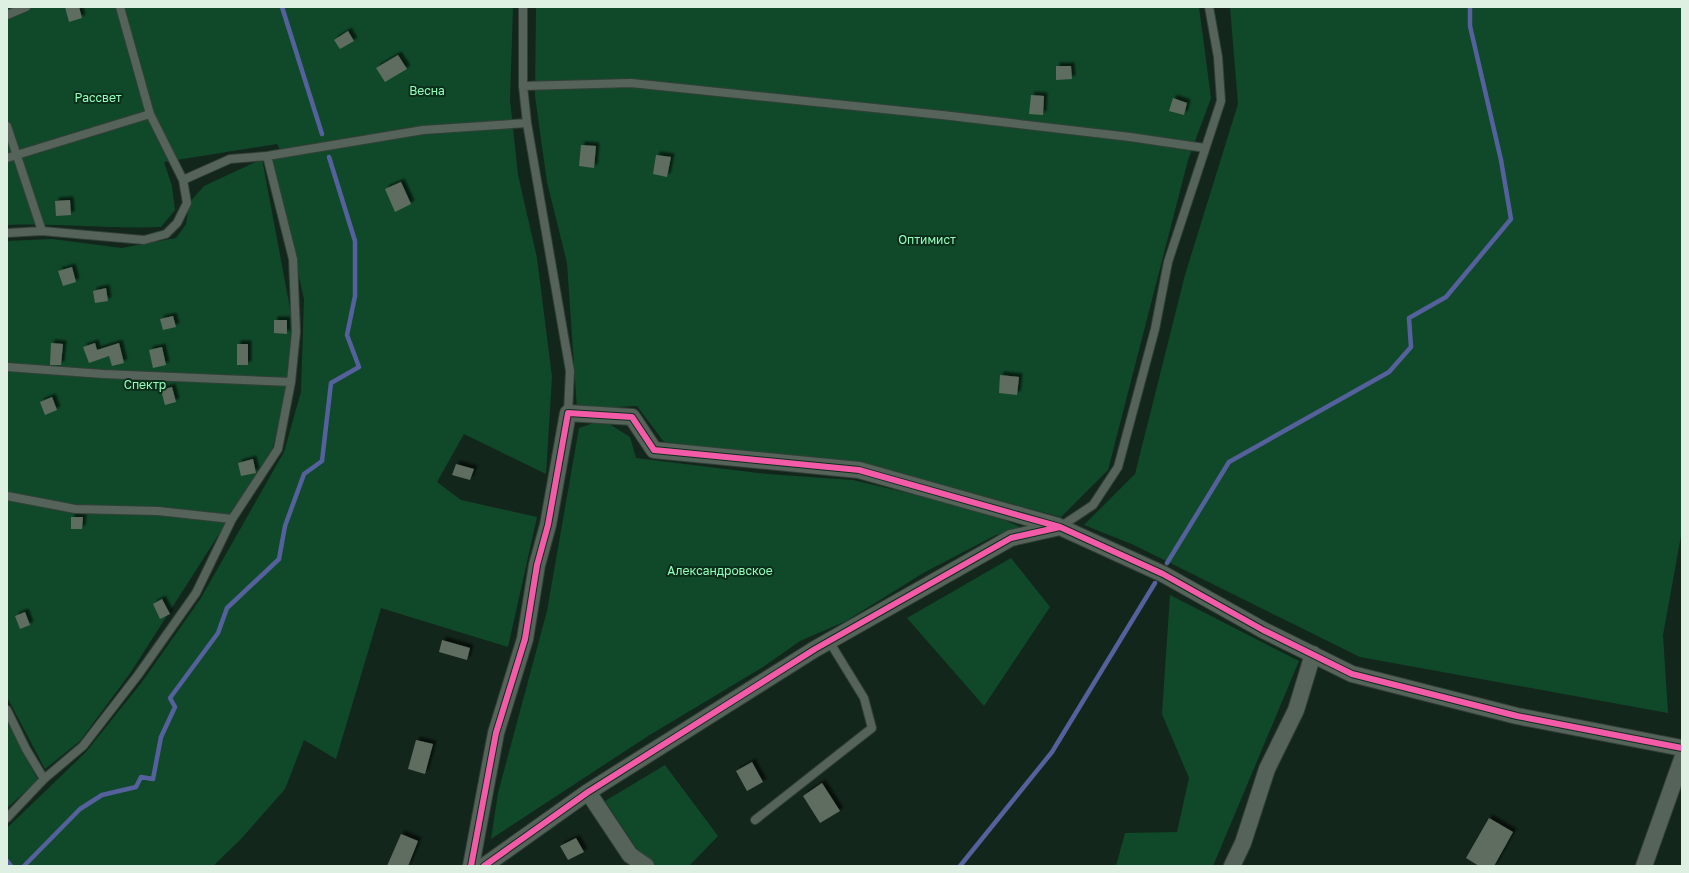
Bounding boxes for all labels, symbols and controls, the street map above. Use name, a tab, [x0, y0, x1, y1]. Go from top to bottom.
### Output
park label: Весна	[409, 83, 445, 98]
park label: Рассвет	[74, 90, 122, 105]
park label: Оптимист	[898, 232, 956, 247]
park label: Спектр	[124, 377, 166, 392]
park label: Александровское	[667, 563, 773, 578]

